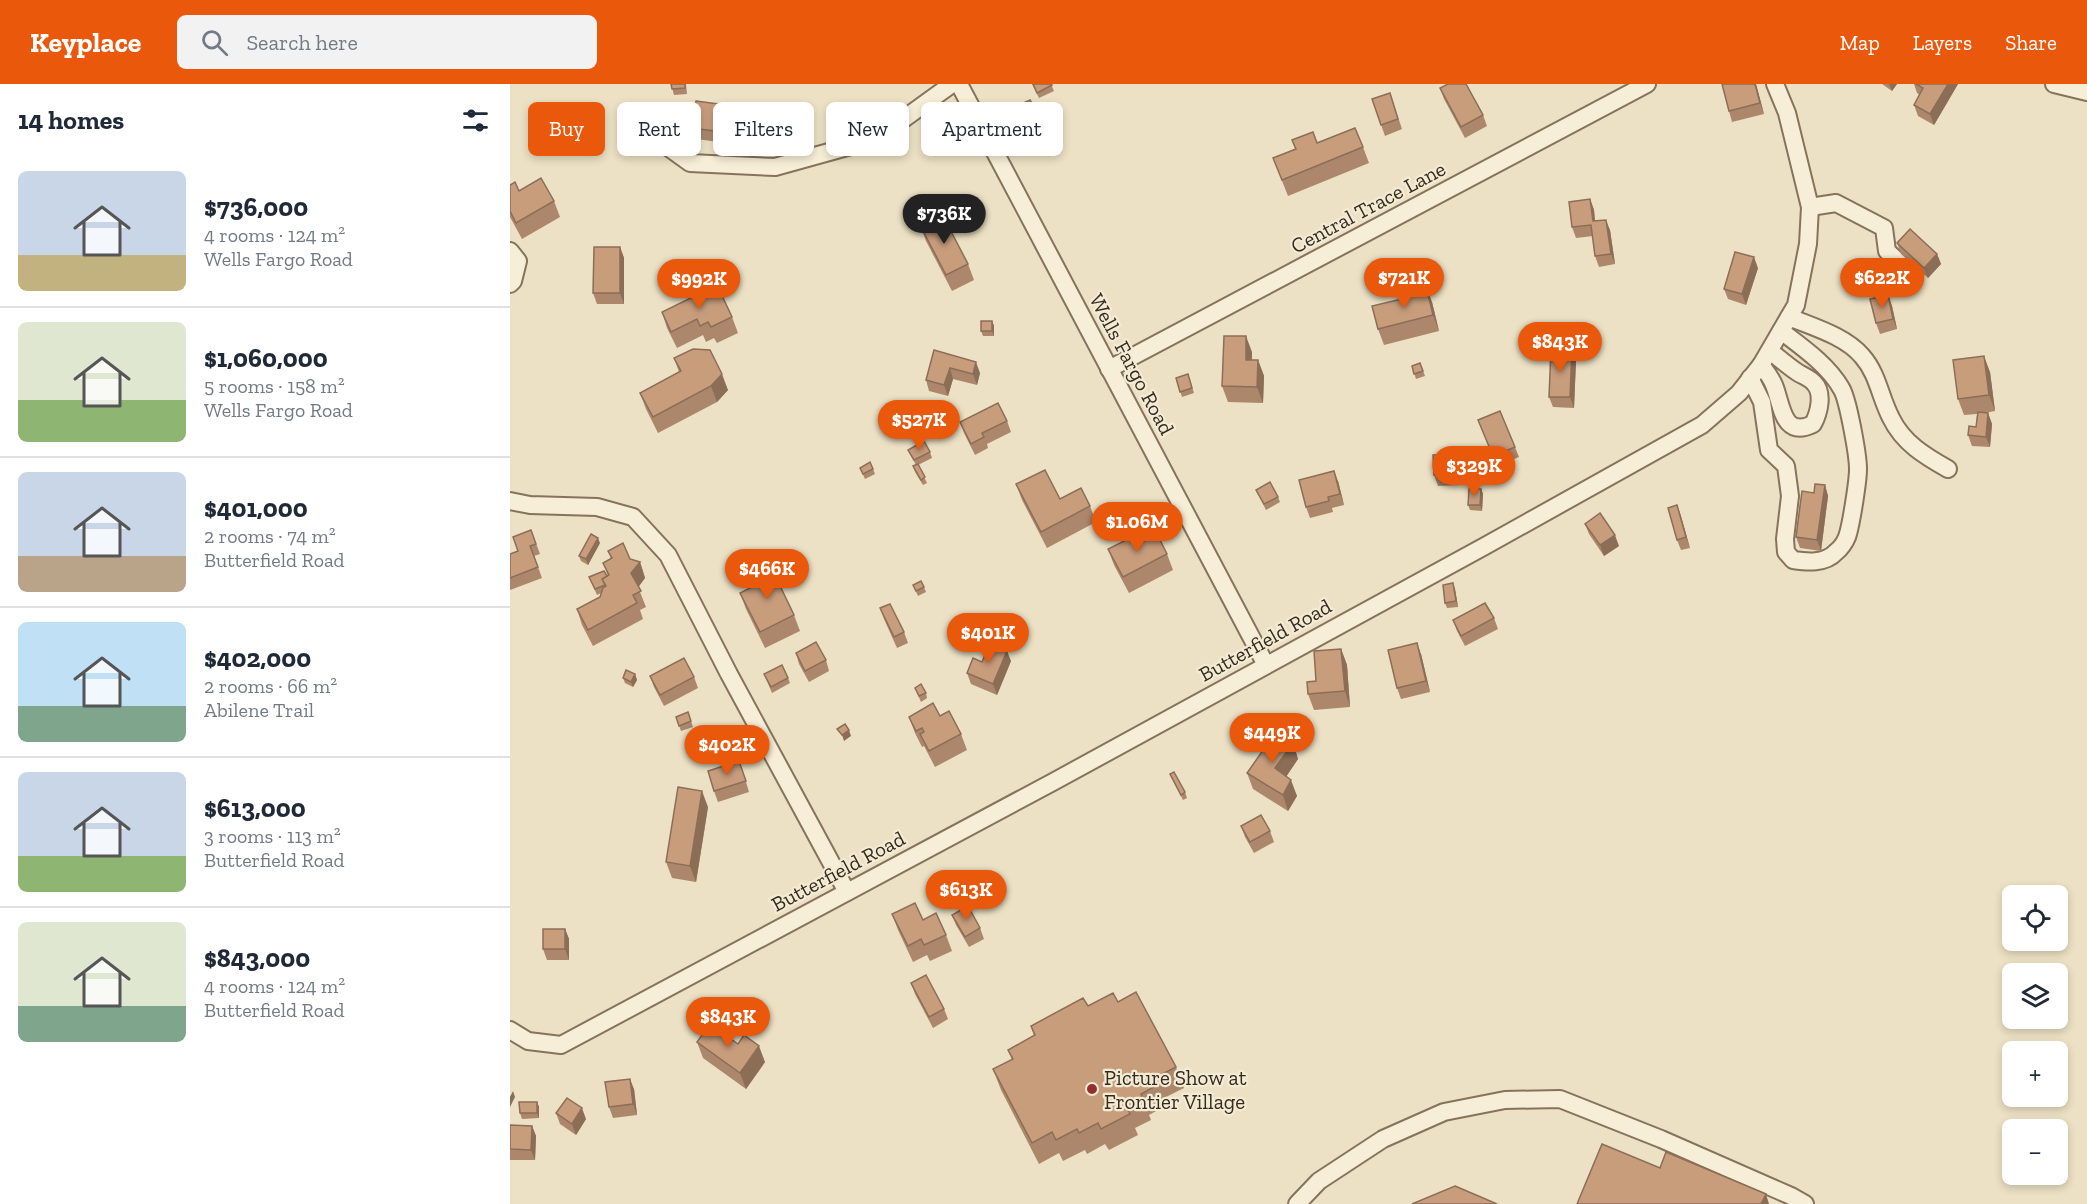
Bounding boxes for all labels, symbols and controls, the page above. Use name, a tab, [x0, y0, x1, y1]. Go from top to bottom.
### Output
search box	[177, 15, 597, 69]
text: Keyplace	[30, 26, 141, 59]
icon: search	[198, 26, 231, 59]
text: Search here	[246, 29, 358, 56]
text: Map	[1840, 30, 1880, 55]
text: Layers	[1913, 30, 1972, 55]
text: Share	[2005, 30, 2057, 55]
chip: Buy	[528, 102, 605, 156]
chip: Rent	[617, 102, 701, 156]
chip: Filters	[713, 102, 814, 156]
chip: New	[826, 102, 909, 156]
chip: Apartment	[921, 102, 1063, 156]
text: 14 homes	[18, 104, 124, 136]
icon: filters	[459, 104, 492, 137]
street label: Central Trace Lane	[1286, 156, 1450, 258]
text: $736,000	[204, 191, 308, 223]
pin: $736K	[902, 194, 986, 245]
icon: home	[66, 195, 138, 267]
text: $736K	[917, 201, 971, 225]
text: 4 rooms · 124 m²	[204, 223, 345, 247]
text: Wells Fargo Road	[204, 247, 353, 271]
pin: $721K	[1362, 258, 1446, 309]
pin: $622K	[1840, 258, 1924, 309]
pin: $992K	[657, 259, 741, 310]
text: $721K	[1378, 265, 1430, 289]
text: $622K	[1854, 265, 1910, 289]
text: $992K	[671, 266, 727, 290]
street label: Wells Fargo Road	[1084, 289, 1180, 439]
pin: $843K	[1518, 322, 1602, 373]
text: $843K	[1532, 329, 1588, 353]
text: $1,060,000	[204, 342, 328, 374]
icon: home	[66, 346, 138, 418]
text: 5 rooms · 158 m²	[204, 374, 345, 398]
text: Wells Fargo Road	[204, 398, 353, 422]
pin: $527K	[877, 400, 961, 451]
text: $527K	[892, 407, 946, 431]
pin: $329K	[1432, 446, 1516, 497]
text: $329K	[1446, 453, 1502, 477]
text: $401,000	[204, 492, 308, 524]
icon: home	[66, 496, 138, 568]
pin: $1.06M	[1088, 502, 1186, 553]
text: $1.06M	[1106, 509, 1168, 533]
text: 2 rooms · 74 m²	[204, 524, 336, 548]
text: Butterfield Road	[204, 548, 345, 572]
pin: $466K	[725, 549, 809, 600]
text: $466K	[739, 556, 795, 580]
street label: Butterfield Road	[1194, 593, 1336, 687]
pin: $401K	[946, 613, 1030, 664]
text: $401K	[961, 620, 1015, 644]
text: $402,000	[204, 642, 311, 674]
icon: home	[66, 646, 138, 718]
text: 2 rooms · 66 m²	[204, 674, 337, 698]
text: Abilene Trail	[204, 698, 314, 722]
pin: $449K	[1230, 713, 1314, 764]
text: $449K	[1244, 720, 1300, 744]
pin: $402K	[685, 725, 769, 776]
text: $402K	[699, 732, 755, 756]
text: $613,000	[204, 792, 306, 824]
icon: home	[66, 796, 138, 868]
text: 3 rooms · 113 m²	[204, 824, 341, 848]
street label: Butterfield Road	[767, 825, 909, 917]
text: Butterfield Road	[204, 848, 345, 872]
pin: $613K	[924, 870, 1008, 921]
text: $613K	[940, 877, 992, 901]
map controls	[2002, 885, 2068, 1185]
button: locate	[2002, 885, 2068, 951]
text: $843,000	[204, 942, 310, 974]
icon: home	[66, 946, 138, 1018]
button: layers	[2002, 963, 2068, 1029]
text: 4 rooms · 124 m²	[204, 974, 345, 998]
pin: $843K	[686, 997, 770, 1048]
text: Butterfield Road	[204, 998, 345, 1022]
text: $843K	[700, 1004, 756, 1028]
button: +	[2002, 1041, 2068, 1107]
place label: Picture Show at Frontier Village	[1104, 1065, 1247, 1114]
marker: Picture Show at Frontier Village	[1085, 1082, 1099, 1096]
button: −	[2002, 1119, 2068, 1185]

